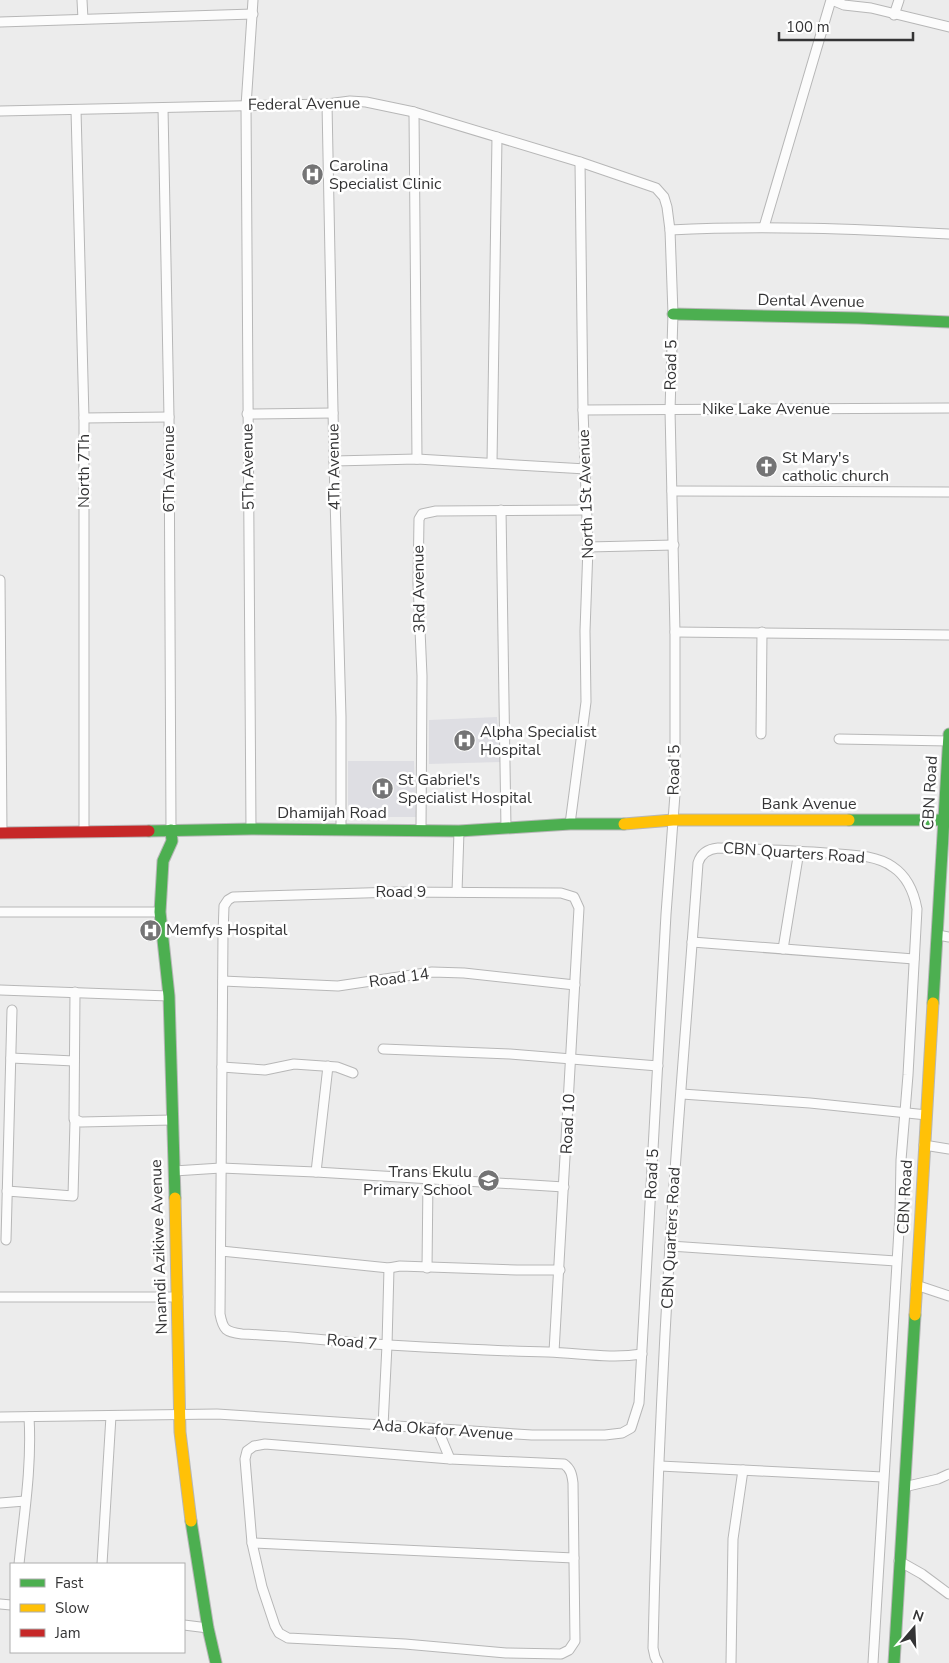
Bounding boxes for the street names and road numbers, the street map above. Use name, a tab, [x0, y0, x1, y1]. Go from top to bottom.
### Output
street label: Federal Avenue	[248, 92, 360, 116]
street label: Dental Avenue	[757, 289, 865, 313]
street label: Road 5	[660, 339, 682, 391]
street label: Nike Lake Avenue	[702, 398, 830, 420]
street label: 5Th Avenue	[236, 423, 260, 511]
street label: 4Th Avenue	[322, 423, 346, 511]
street label: 6Th Avenue	[158, 426, 180, 512]
street label: North 1St Avenue	[573, 429, 599, 559]
street label: North 7Th	[73, 434, 95, 508]
street label: 3Rd Avenue	[407, 545, 431, 633]
street label: Road 5	[663, 744, 685, 796]
street label: CBN Road	[917, 755, 943, 831]
street label: Bank Avenue	[762, 793, 856, 815]
street label: Dhamijah Road	[277, 802, 387, 824]
street label: CBN Quarters Road	[722, 837, 866, 869]
street label: Road 9	[376, 881, 426, 903]
street label: Road 14	[367, 963, 431, 993]
street label: Road 10	[555, 1093, 581, 1155]
street label: Road 5	[640, 1148, 664, 1200]
street label: Nnamdi Azikiwe Avenue	[145, 1159, 173, 1335]
street label: CBN Road	[892, 1159, 918, 1235]
street label: CBN Quarters Road	[656, 1166, 686, 1310]
street label: Road 7	[326, 1329, 378, 1355]
street label: Ada Okafor Avenue	[372, 1414, 514, 1446]

